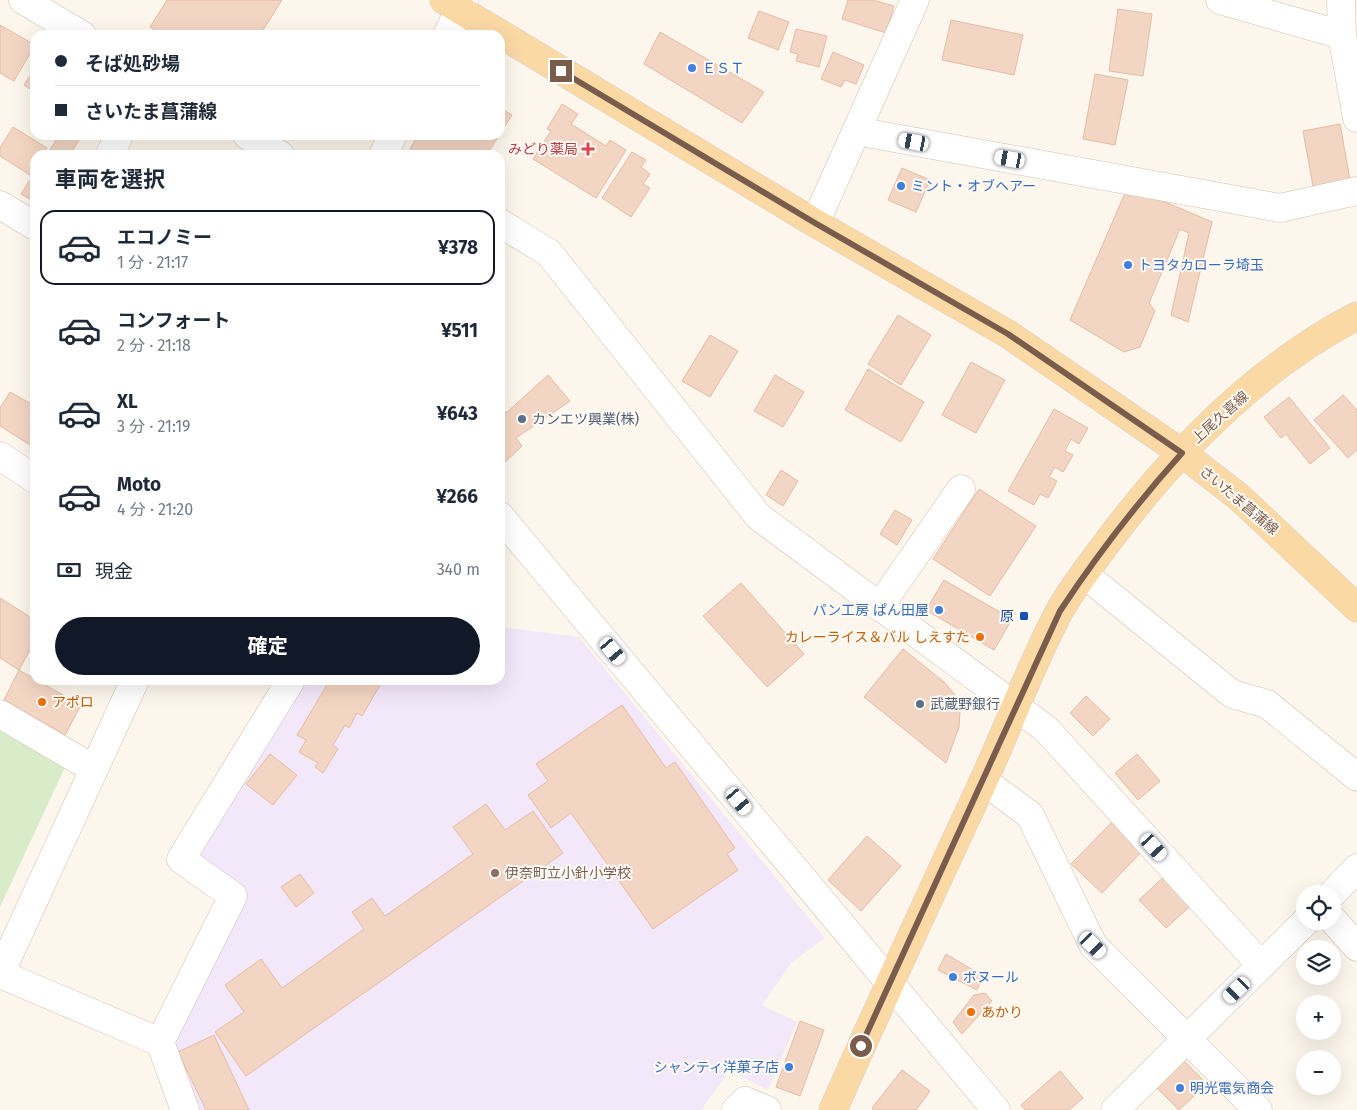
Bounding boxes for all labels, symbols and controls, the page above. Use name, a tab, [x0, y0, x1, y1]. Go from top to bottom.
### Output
text: そば処砂場	[85, 52, 180, 75]
route end	[550, 60, 572, 82]
place label: ＥＳＴ	[702, 60, 744, 77]
marker: ＥＳＴ	[686, 62, 698, 74]
text: さいたま菖蒲線	[85, 100, 217, 123]
car	[897, 132, 930, 152]
place label: みどり薬局	[508, 141, 578, 158]
marker: みどり薬局	[582, 143, 594, 155]
car	[993, 149, 1026, 169]
text: 車両を選択	[55, 166, 165, 193]
place label: ミント・オブヘアー	[911, 178, 1036, 195]
marker: ミント・オブヘアー	[895, 180, 907, 192]
icon: car	[57, 225, 102, 270]
text: エコノミー	[117, 226, 212, 249]
text: ¥378	[438, 236, 478, 259]
text: 1 分 · 21:17	[117, 253, 188, 272]
place label: トヨタカローラ埼玉	[1138, 257, 1264, 274]
marker: トヨタカローラ埼玉	[1122, 259, 1134, 271]
icon: car	[57, 308, 102, 353]
text: コンフォート	[117, 309, 230, 332]
text: ¥511	[441, 319, 478, 342]
text: 2 分 · 21:18	[117, 336, 191, 355]
street label: 上尾久喜線	[1189, 388, 1252, 447]
text: XL	[117, 390, 138, 413]
icon: car	[57, 391, 102, 436]
text: ¥643	[437, 402, 478, 425]
place label: カンエツ興業(株)	[532, 411, 639, 428]
marker: カンエツ興業(株)	[516, 413, 528, 425]
text: 3 分 · 21:19	[117, 417, 191, 436]
street label: さいたま菖蒲線	[1196, 463, 1282, 538]
text: Moto	[117, 473, 161, 496]
icon: car	[57, 474, 102, 519]
text: ¥266	[436, 485, 478, 508]
text: 4 分 · 21:20	[117, 500, 193, 519]
icon: cash	[55, 556, 83, 584]
text: 現金	[95, 560, 133, 583]
text: 340 m	[437, 560, 480, 579]
place label: パン工房 ぱん田屋	[813, 602, 929, 619]
marker: パン工房 ぱん田屋	[933, 604, 945, 616]
place label: 原	[1000, 608, 1014, 625]
marker: 原	[1018, 610, 1030, 622]
button: 確定	[55, 617, 480, 675]
place label: カレーライス＆バル しえすた	[785, 629, 970, 646]
marker: カレーライス＆バル しえすた	[974, 631, 986, 643]
car	[597, 635, 628, 667]
place label: アポロ	[52, 694, 94, 711]
marker: アポロ	[36, 696, 48, 708]
place label: 武蔵野銀行	[930, 696, 1000, 713]
marker: 武蔵野銀行	[914, 698, 926, 710]
car	[723, 785, 754, 817]
car	[1138, 831, 1169, 863]
place label: 伊奈町立小針小学校	[505, 865, 631, 882]
marker: 伊奈町立小針小学校	[489, 867, 501, 879]
map controls	[1296, 885, 1341, 1095]
button: locate	[1296, 885, 1341, 930]
car	[1077, 929, 1108, 961]
button: layers	[1296, 940, 1341, 985]
place label: ボヌール	[963, 969, 1019, 986]
marker: ボヌール	[947, 971, 959, 983]
car	[1221, 974, 1253, 1006]
button: +	[1296, 995, 1341, 1040]
place label: あかり	[981, 1004, 1023, 1021]
marker: あかり	[965, 1006, 977, 1018]
route start	[850, 1035, 872, 1057]
button: −	[1296, 1050, 1341, 1095]
place label: シャンティ洋菓子店	[654, 1059, 779, 1076]
marker: シャンティ洋菓子店	[783, 1061, 795, 1073]
place label: 明光電気商会	[1190, 1080, 1274, 1097]
marker: 明光電気商会	[1174, 1082, 1186, 1094]

